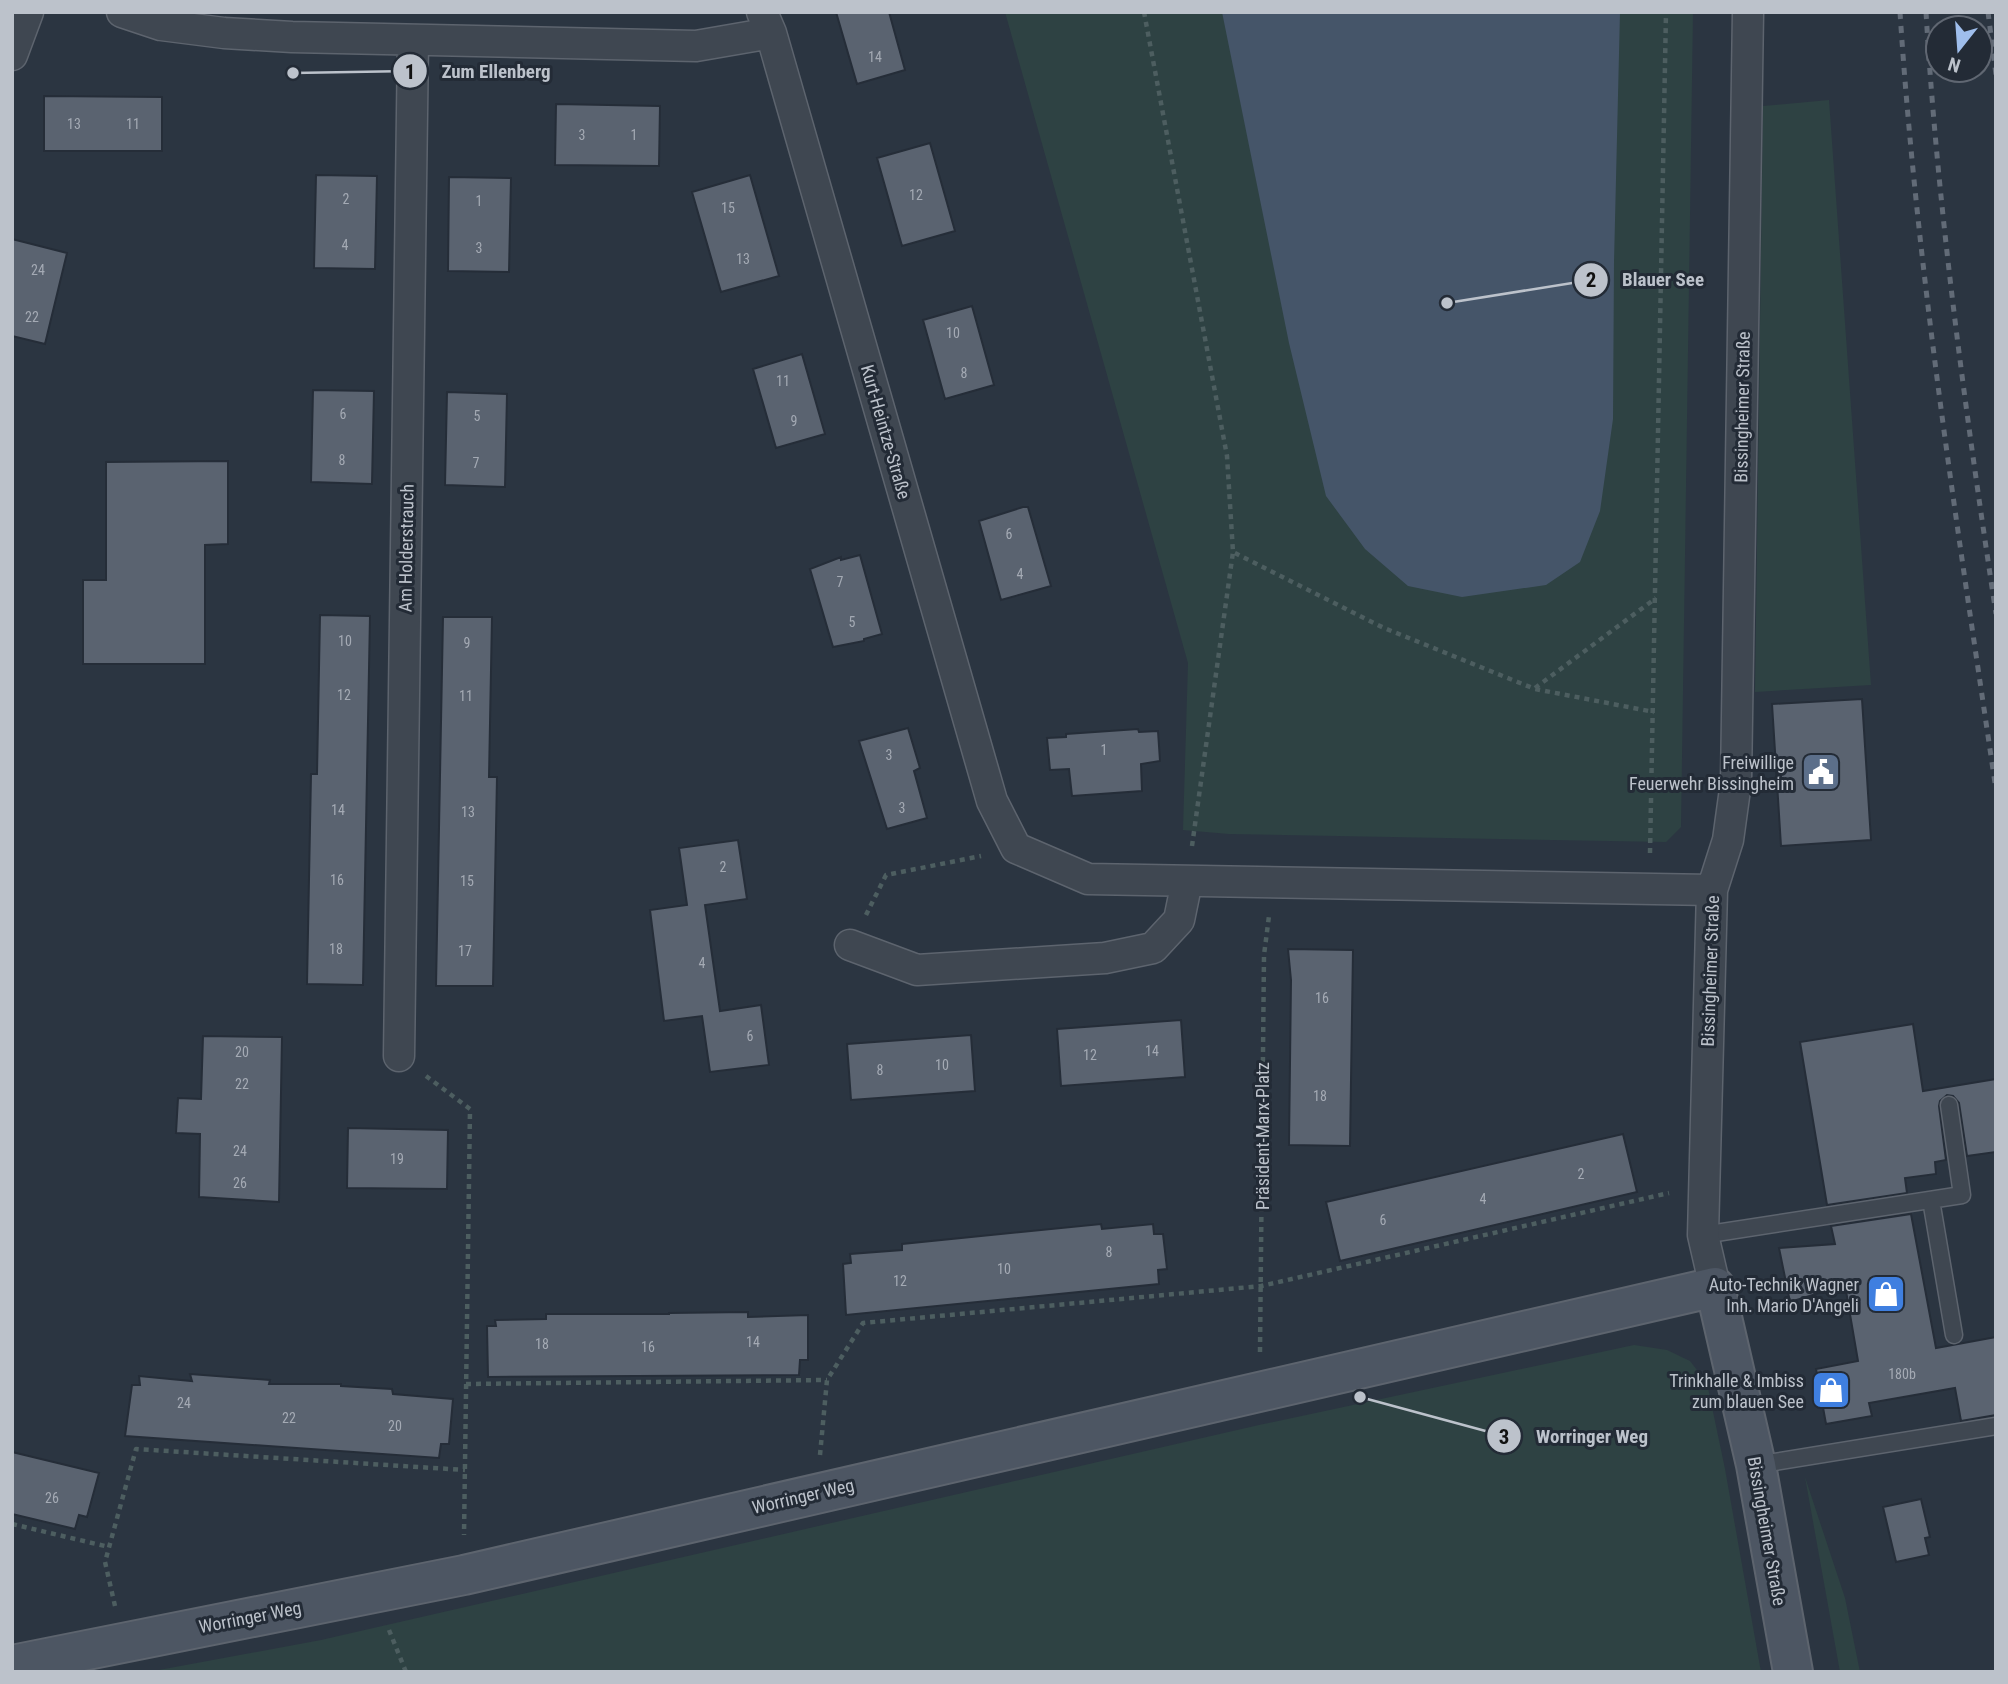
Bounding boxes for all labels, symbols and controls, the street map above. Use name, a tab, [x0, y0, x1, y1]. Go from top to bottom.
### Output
north arrow	[1924, 14, 1994, 84]
house number: 14	[868, 49, 882, 65]
callout: Zum Ellenberg	[392, 51, 564, 91]
text: N	[1945, 52, 1963, 77]
text: 1	[405, 60, 415, 84]
text: Zum Ellenberg	[441, 60, 551, 83]
house number: 13	[67, 116, 81, 132]
house number: 11	[126, 116, 140, 132]
house number: 3	[579, 127, 585, 143]
house number: 1	[631, 127, 637, 143]
house number: 12	[909, 187, 923, 203]
house number: 2	[343, 191, 350, 207]
house number: 1	[476, 193, 482, 209]
house number: 15	[721, 200, 735, 216]
house number: 4	[342, 237, 349, 253]
house number: 3	[476, 240, 482, 256]
house number: 13	[736, 251, 750, 267]
callout: Blauer See	[1574, 260, 1718, 300]
house number: 24	[31, 262, 45, 278]
text: 2	[1586, 268, 1596, 292]
text: Blauer See	[1622, 268, 1704, 291]
house number: 22	[25, 309, 39, 325]
house number: 10	[946, 325, 960, 341]
street label: Bissingheimer Straße	[1730, 331, 1754, 483]
street label: Kurt-Heintze-Straße	[857, 362, 915, 502]
house number: 8	[961, 365, 968, 381]
house number: 11	[776, 373, 790, 389]
house number: 6	[340, 406, 347, 422]
house number: 5	[474, 408, 481, 424]
house number: 9	[791, 413, 797, 429]
house number: 8	[339, 452, 346, 468]
house number: 7	[473, 455, 480, 471]
street label: Am Holderstrauch	[394, 484, 418, 612]
house number: 6	[1006, 526, 1013, 542]
house number: 4	[1017, 566, 1024, 582]
house number: 7	[837, 574, 844, 590]
house number: 5	[849, 614, 856, 630]
house number: 10	[338, 633, 352, 649]
house number: 9	[464, 635, 470, 651]
house number: 12	[337, 687, 351, 703]
house number: 11	[459, 688, 473, 704]
house number: 1	[1101, 742, 1107, 758]
house number: 3	[886, 747, 892, 763]
public building icon: Freiwillige Feuerwehr Bissingheim	[1800, 751, 1842, 793]
place label: Freiwillige Feuerwehr Bissingheim	[1629, 752, 1794, 794]
house number: 3	[899, 800, 905, 816]
house number: 14	[331, 802, 345, 818]
house number: 13	[461, 804, 475, 820]
house number: 2	[720, 859, 727, 875]
house number: 16	[330, 872, 344, 888]
house number: 15	[460, 873, 474, 889]
street label: Bissingheimer Straße	[1697, 895, 1723, 1047]
house number: 18	[329, 941, 343, 957]
house number: 17	[458, 943, 472, 959]
house number: 4	[699, 955, 706, 971]
house number: 16	[1315, 990, 1329, 1006]
house number: 6	[747, 1028, 754, 1044]
house number: 14	[1145, 1043, 1159, 1059]
house number: 20	[235, 1044, 249, 1060]
house number: 12	[1083, 1047, 1097, 1063]
house number: 10	[935, 1057, 949, 1073]
house number: 8	[877, 1062, 884, 1078]
street label: Präsident-Marx-Platz	[1252, 1062, 1273, 1210]
house number: 22	[235, 1076, 249, 1092]
house number: 18	[1313, 1088, 1327, 1104]
house number: 24	[233, 1143, 247, 1159]
house number: 19	[390, 1151, 404, 1167]
house number: 2	[1578, 1166, 1585, 1182]
house number: 26	[233, 1175, 247, 1191]
house number: 4	[1480, 1191, 1487, 1207]
house number: 6	[1380, 1212, 1387, 1228]
house number: 8	[1106, 1244, 1113, 1260]
house number: 10	[997, 1261, 1011, 1277]
house number: 12	[893, 1273, 907, 1289]
shop icon: Auto-Technik Wagner Inh. Mario D'Angeli	[1865, 1273, 1907, 1315]
place label: Auto-Technik Wagner Inh. Mario D'Angeli	[1709, 1274, 1860, 1316]
house number: 14	[746, 1334, 760, 1350]
house number: 18	[535, 1336, 549, 1352]
house number: 16	[641, 1339, 655, 1355]
house number: 180b	[1888, 1366, 1916, 1382]
shop icon: Trinkhalle & Imbiss zum blauen See	[1810, 1369, 1852, 1411]
place label: Trinkhalle & Imbiss zum blauen See	[1669, 1370, 1804, 1412]
house number: 24	[177, 1395, 191, 1411]
house number: 22	[282, 1410, 296, 1426]
callout: Worringer Weg	[1487, 1416, 1662, 1456]
house number: 20	[388, 1418, 402, 1434]
text: 3	[1499, 1425, 1509, 1449]
text: Worringer Weg	[1536, 1425, 1648, 1448]
street label: Bissingheimer Straße	[1744, 1455, 1790, 1607]
street label: Worringer Weg	[750, 1474, 856, 1518]
house number: 26	[45, 1490, 59, 1506]
street label: Worringer Weg	[197, 1597, 303, 1637]

